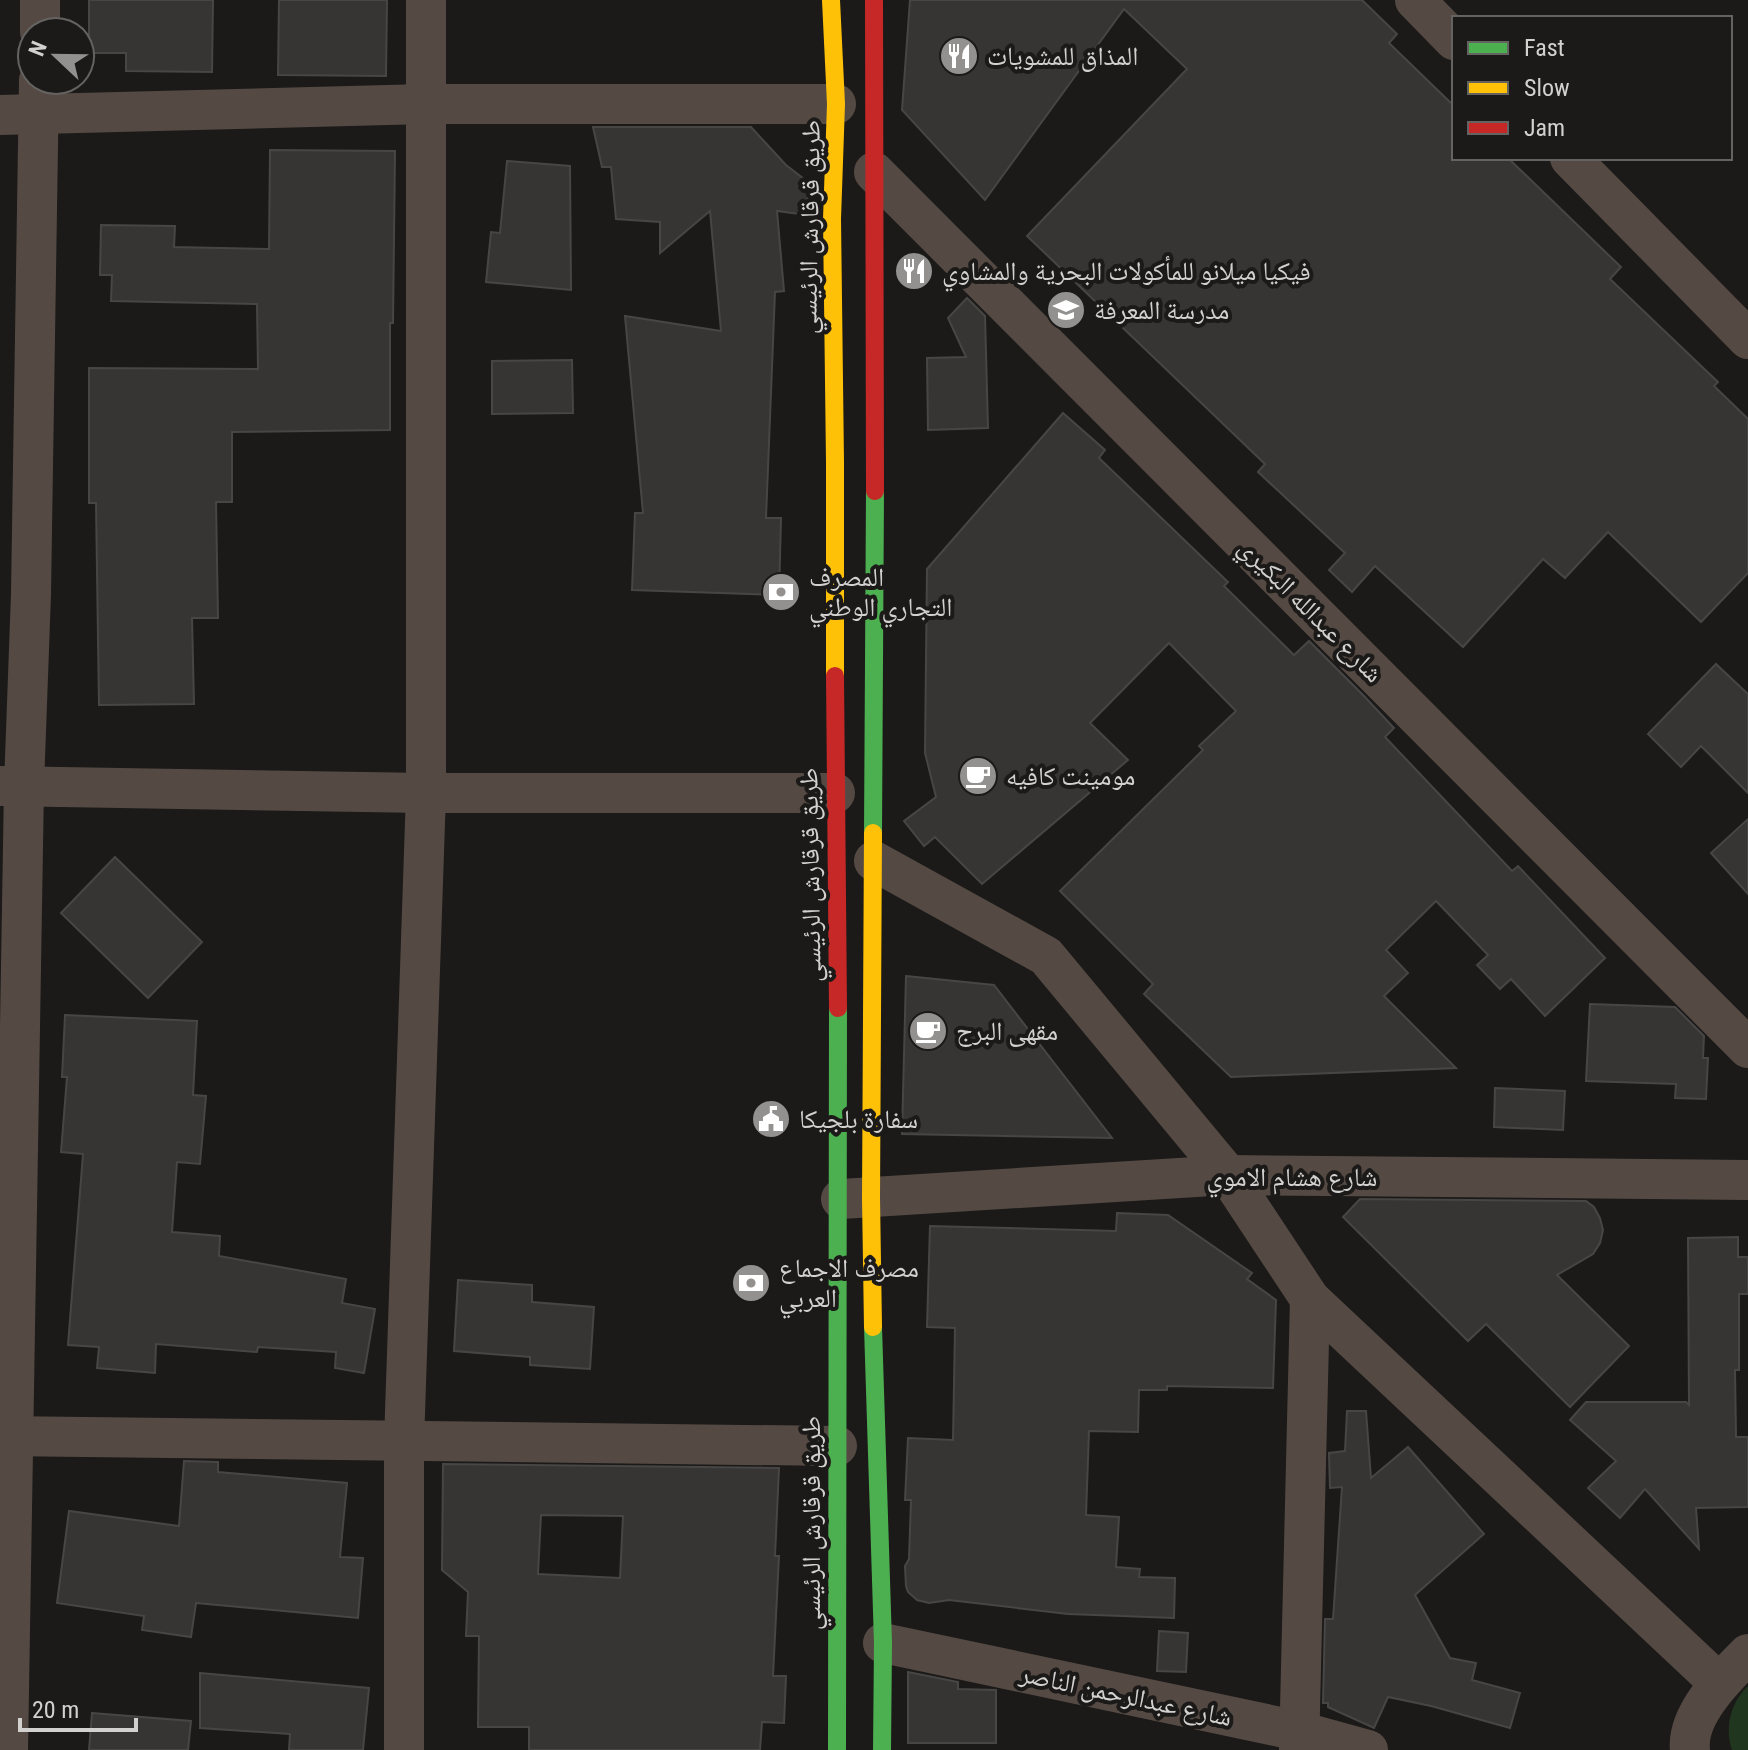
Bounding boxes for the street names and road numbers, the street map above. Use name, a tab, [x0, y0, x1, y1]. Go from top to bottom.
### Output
street label: طريق قرقارش الرئيسي	[792, 120, 831, 335]
street label: شارع عبدالله البكيري	[1229, 532, 1389, 692]
street label: طريق قرقارش الرئيسي	[793, 767, 832, 982]
street label: شارع هشام الاموي	[1207, 1162, 1377, 1198]
street label: طريق قرقارش الرئيسي	[796, 1416, 832, 1630]
street label: شارع عبدالرحمن الناصر	[1016, 1658, 1235, 1733]

